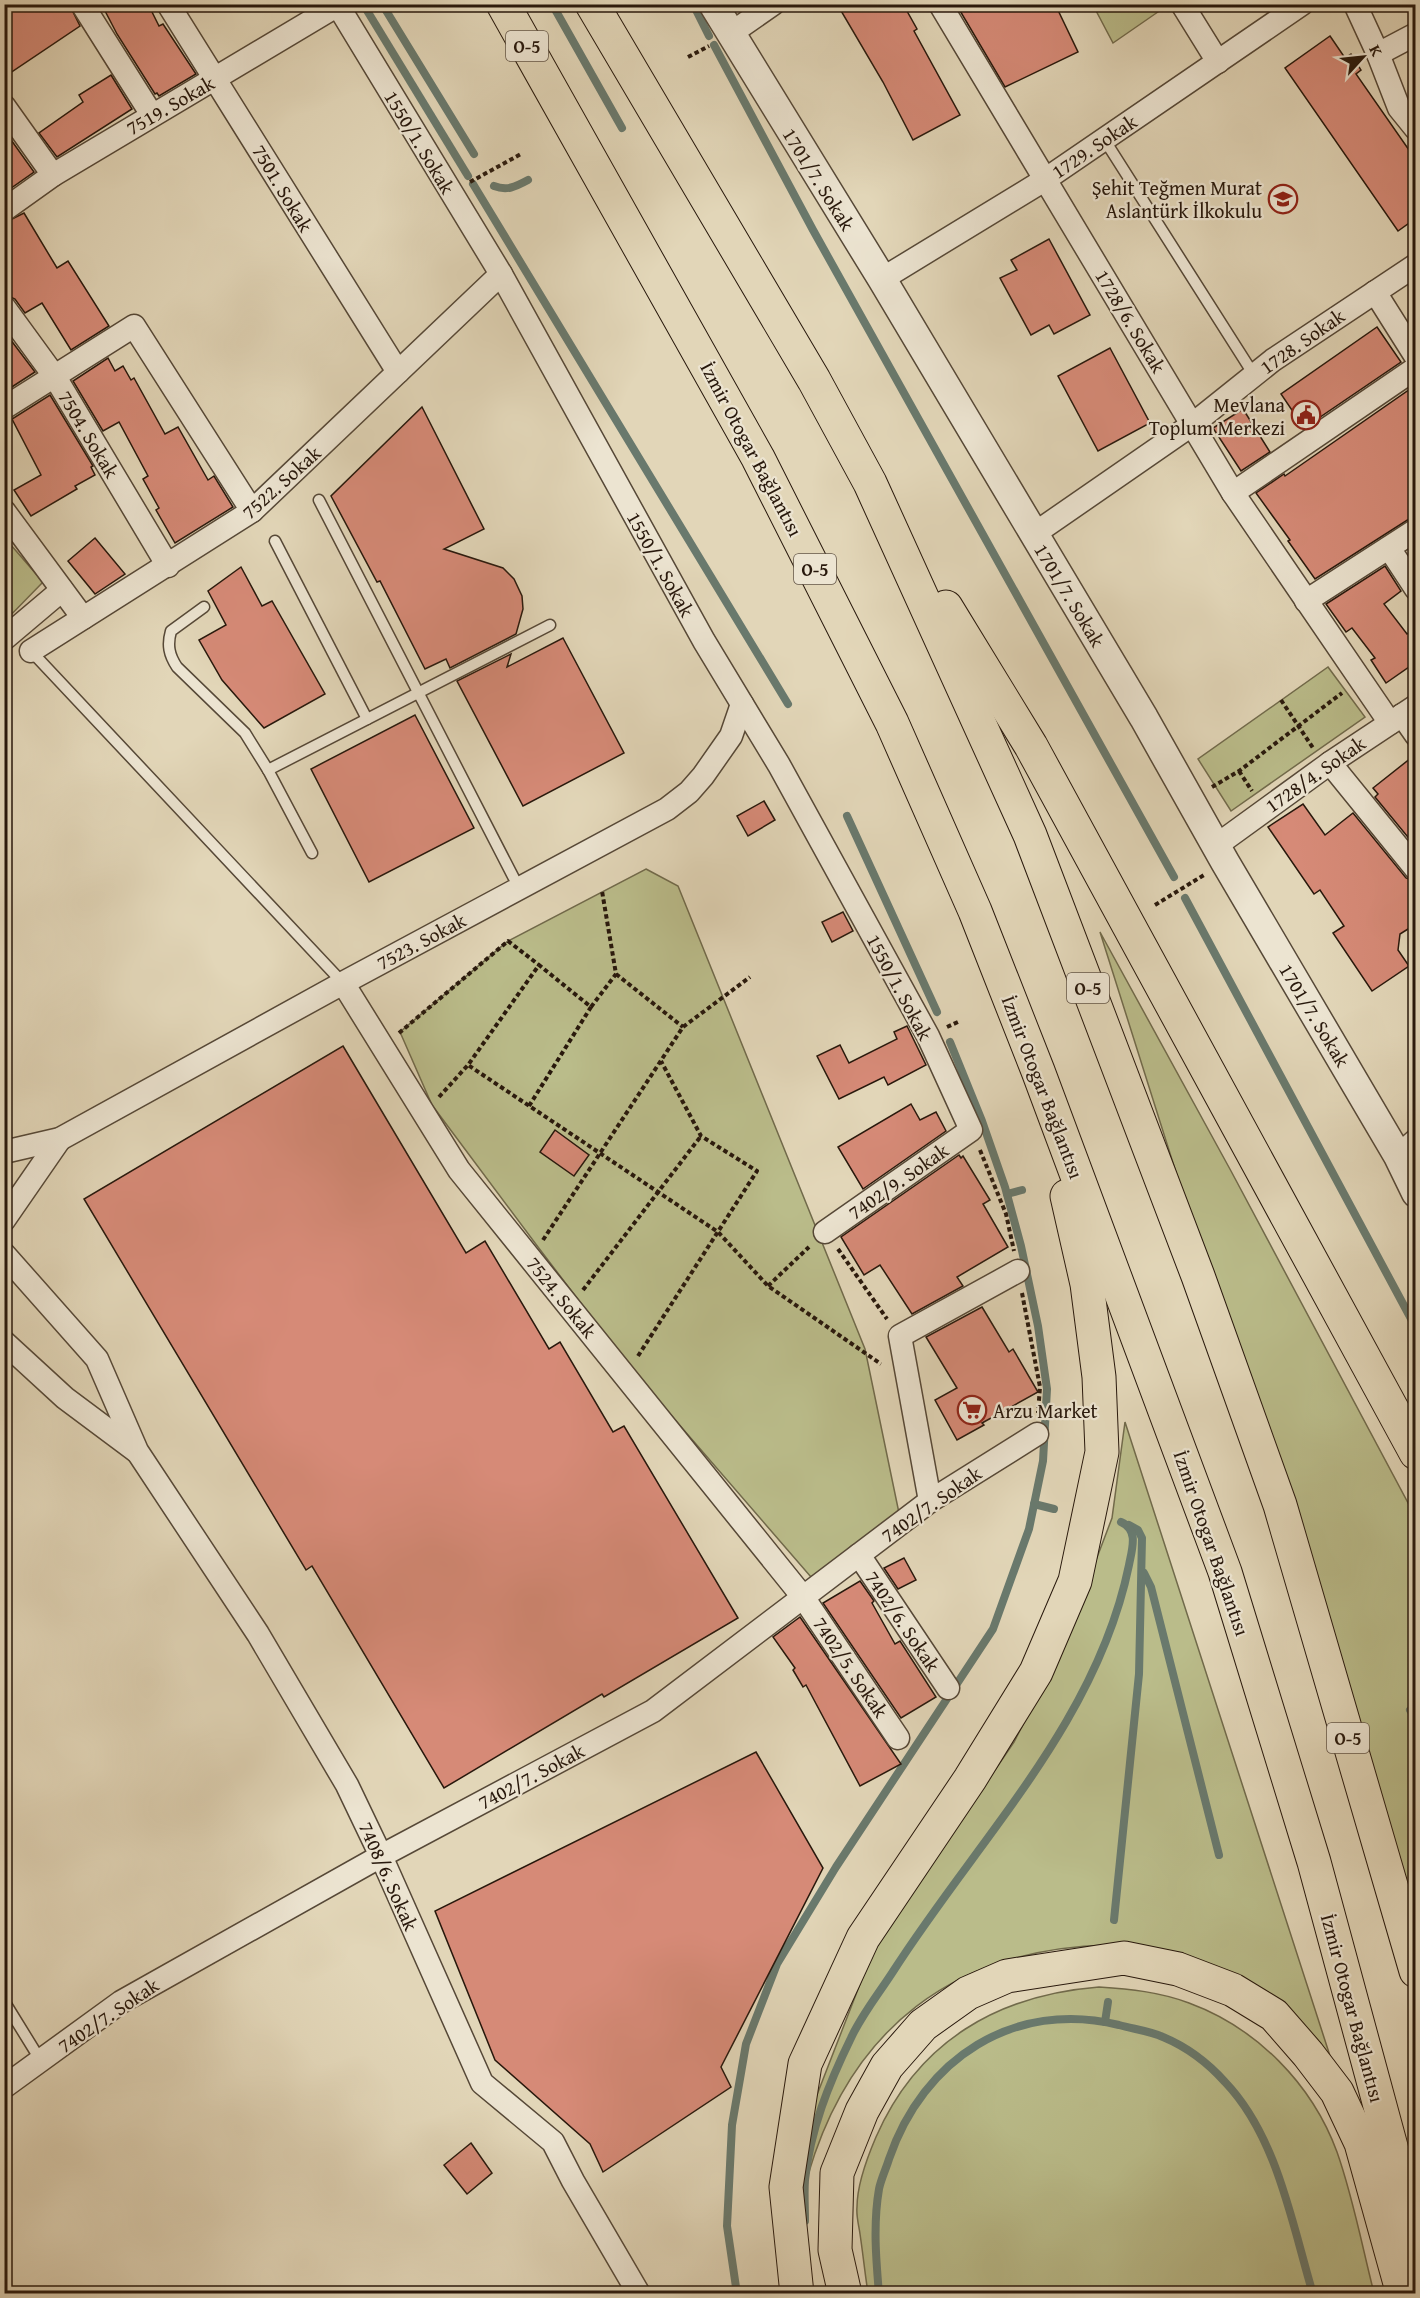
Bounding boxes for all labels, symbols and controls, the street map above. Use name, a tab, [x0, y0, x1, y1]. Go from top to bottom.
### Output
north arrow	[1333, 27, 1393, 87]
road number: O-5	[506, 31, 548, 61]
text: K	[1363, 40, 1390, 61]
street label: 7519. Sokak	[121, 68, 220, 142]
street label: 1550/1. Sokak	[378, 85, 463, 200]
street label: 1729. Sokak	[1045, 106, 1143, 185]
street label: 1701/7. Sokak	[776, 122, 863, 237]
street label: 7501. Sokak	[245, 139, 321, 238]
place label: Şehit Teğmen Murat Aslantürk İlkokulu	[1092, 173, 1262, 225]
school or university icon: Şehit Teğmen Murat Aslantürk İlkokulu	[1267, 183, 1299, 215]
street label: 1728/6. Sokak	[1089, 264, 1174, 379]
street label: 1728. Sokak	[1254, 301, 1351, 381]
street label: İzmir Otogar Bağlantısı	[694, 356, 811, 542]
street label: 7504. Sokak	[51, 385, 127, 484]
place label: Mevlana Toplum Merkezi	[1149, 390, 1286, 442]
public building icon: Mevlana Toplum Merkezi	[1290, 399, 1322, 431]
street label: 7522. Sokak	[235, 438, 328, 525]
street label: 1550/1. Sokak	[620, 506, 702, 623]
street label: 1701/7. Sokak	[1028, 538, 1113, 653]
road number: O-5	[794, 554, 836, 584]
street label: 1728/4. Sokak	[1259, 728, 1372, 819]
street label: 7523. Sokak	[371, 905, 472, 977]
street label: 1550/1. Sokak	[860, 929, 941, 1046]
street label: 1701/7. Sokak	[1273, 958, 1358, 1073]
road number: O-5	[1067, 973, 1109, 1003]
street label: İzmir Otogar Bağlantısı	[995, 991, 1091, 1183]
street label: 7402/9. Sokak	[842, 1135, 955, 1226]
street label: 7524. Sokak	[520, 1250, 604, 1345]
supermarket icon: Arzu Market	[956, 1394, 988, 1426]
place label: Arzu Market	[993, 1396, 1098, 1425]
street label: İzmir Otogar Bağlantısı	[1167, 1446, 1257, 1640]
street label: 7402/7. Sokak	[875, 1458, 988, 1549]
street label: 7402/6. Sokak	[858, 1565, 948, 1678]
street label: 7402/5. Sokak	[806, 1611, 896, 1724]
road number: O-5	[1327, 1723, 1369, 1753]
street label: 7402/7. Sokak	[473, 1735, 590, 1816]
street label: 7408/6. Sokak	[352, 1817, 426, 1936]
street label: İzmir Otogar Bağlantısı	[1314, 1910, 1392, 2106]
street label: 7402/7. Sokak	[52, 1970, 165, 2060]

